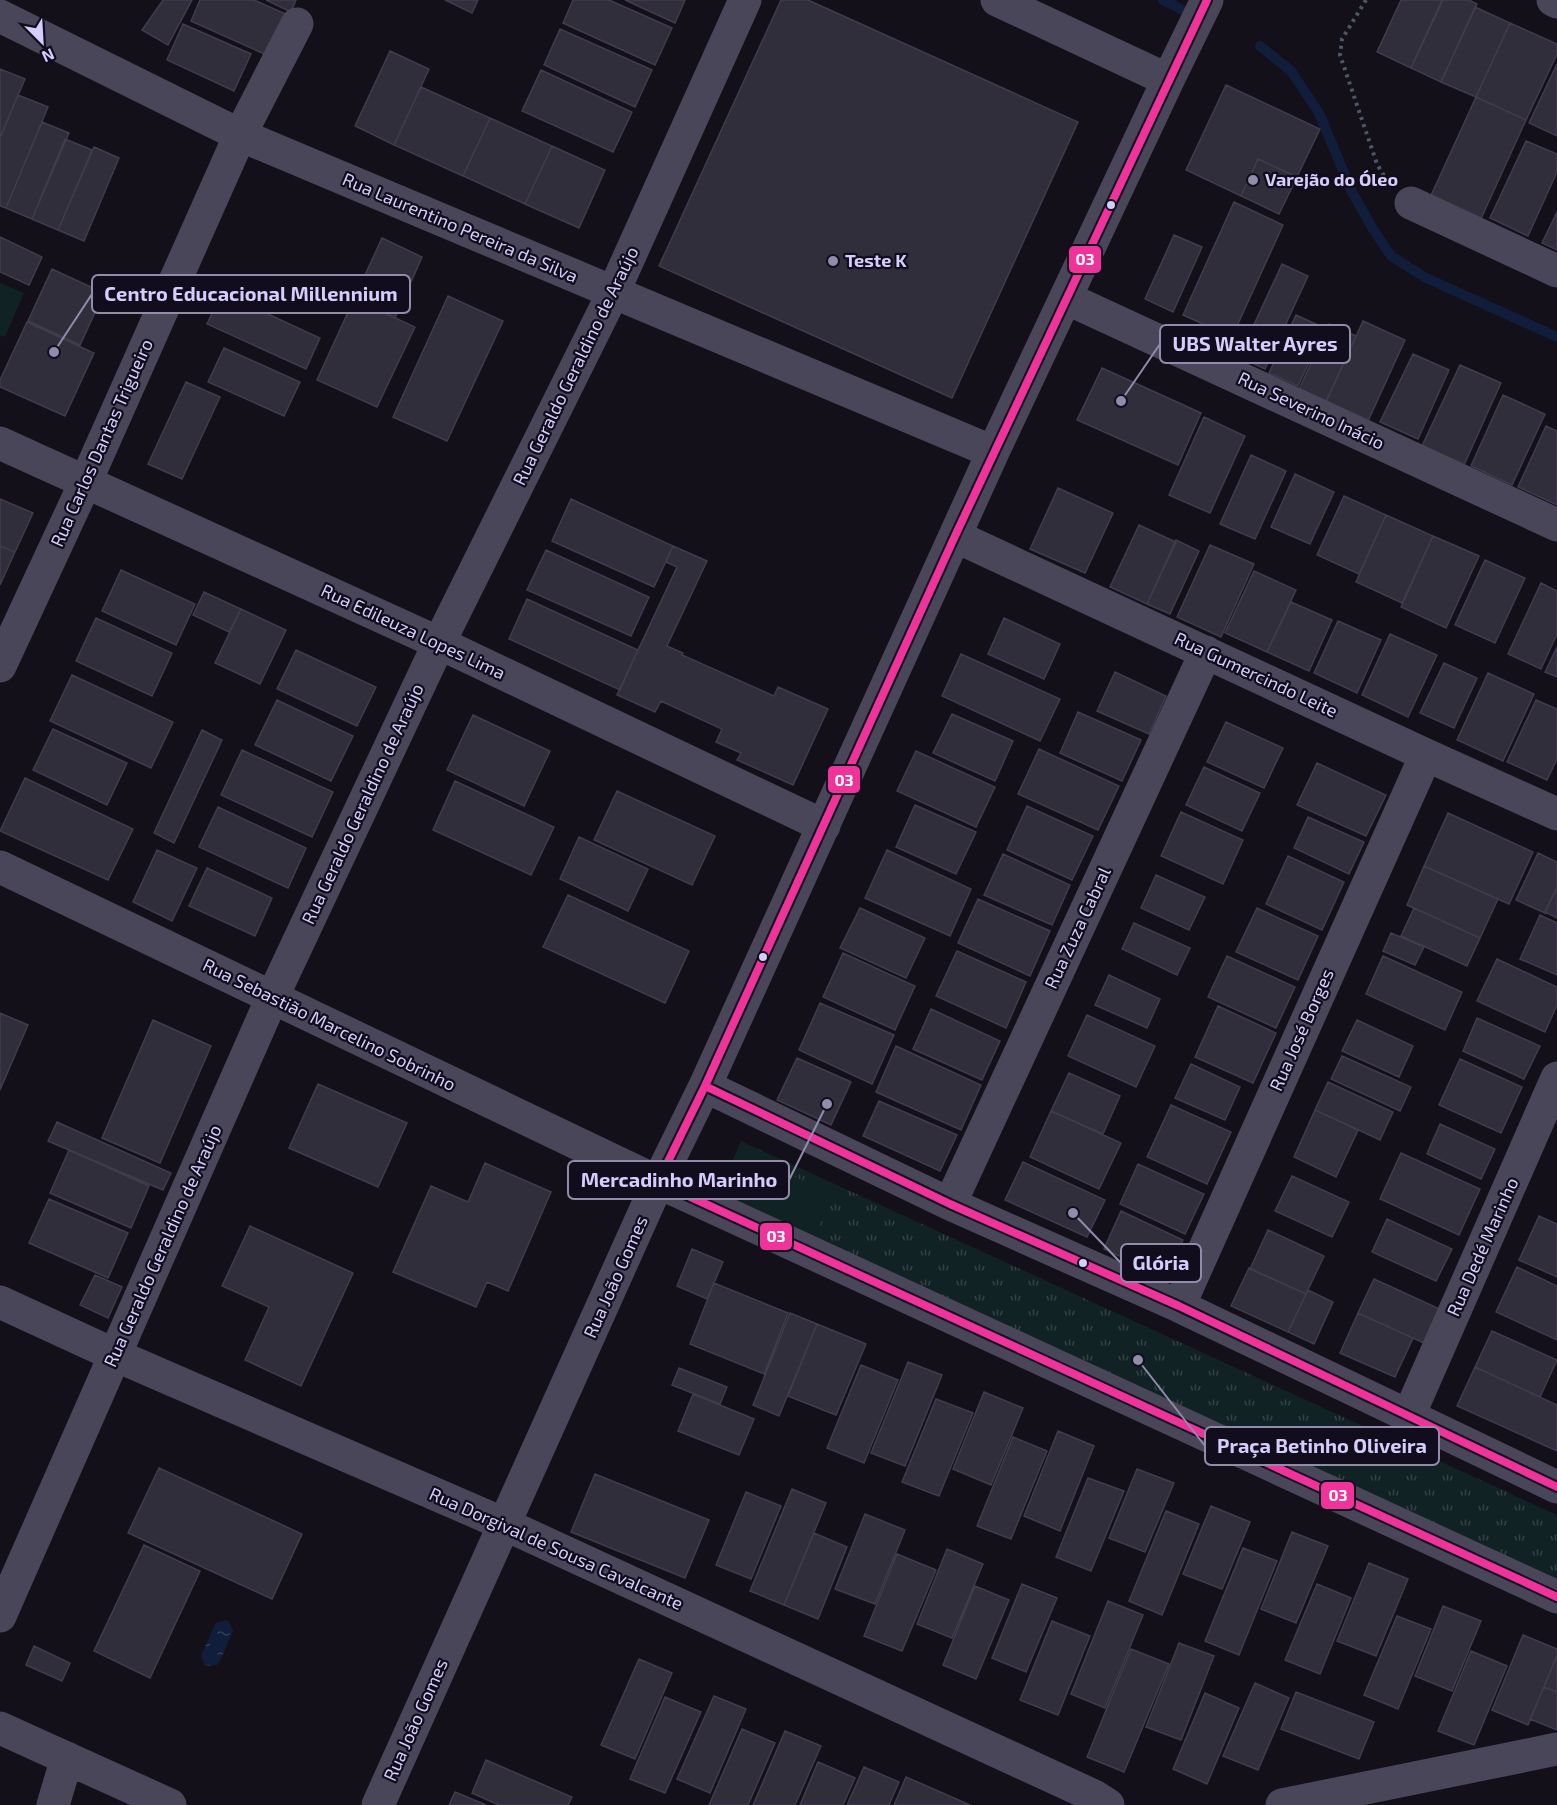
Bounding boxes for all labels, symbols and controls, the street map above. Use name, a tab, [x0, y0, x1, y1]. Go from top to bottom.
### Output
north arrow	[12, 12, 72, 72]
text: N	[39, 45, 57, 67]
street label: Rua Laurentino Pereira da Silva	[340, 167, 581, 287]
place label: Varejão do Óleo	[1265, 168, 1398, 190]
marker: Varejão do Óleo	[1246, 173, 1260, 187]
unlabelled marker	[1105, 199, 1117, 211]
street label: Rua Geraldo Geraldino de Araújo	[508, 243, 643, 489]
line badge: 03	[1068, 245, 1102, 274]
place label: Teste K	[845, 249, 907, 271]
text: 03	[1075, 249, 1095, 268]
marker: Teste K	[826, 254, 840, 268]
callout: Centro Educacional Millennium	[92, 275, 410, 313]
text: Centro Educacional Millennium	[104, 281, 398, 305]
callout: UBS Walter Ayres	[1160, 325, 1350, 363]
text: UBS Walter Ayres	[1172, 331, 1338, 356]
street label: Rua Carlos Dantas Trigueiro	[45, 335, 157, 550]
street label: Rua Severino Inácio	[1235, 367, 1388, 454]
street label: Rua Edileuza Lopes Lima	[318, 579, 509, 683]
street label: Rua Gumercindo Leite	[1171, 627, 1341, 722]
street label: Rua Geraldo Geraldino de Araújo	[297, 680, 428, 927]
line badge: 03	[827, 765, 861, 794]
text: 03	[834, 770, 854, 789]
street label: Rua Zuza Cabral	[1039, 863, 1115, 992]
unlabelled marker	[757, 951, 769, 963]
street label: Rua Sebastião Marcelino Sobrinho	[199, 953, 459, 1095]
street label: Rua José Borges	[1264, 965, 1338, 1094]
street label: Rua Geraldo Geraldino de Araújo	[99, 1121, 226, 1370]
callout: Mercadinho Marinho	[568, 1161, 789, 1199]
text: Mercadinho Marinho	[581, 1167, 777, 1191]
street label: Rua Dedé Marinho	[1442, 1174, 1523, 1319]
street label: Rua João Gomes	[578, 1212, 652, 1341]
line badge: 03	[759, 1222, 793, 1251]
text: 03	[766, 1226, 786, 1245]
callout: Glória	[1121, 1244, 1201, 1282]
text: Glória	[1133, 1250, 1189, 1274]
unlabelled marker	[1077, 1257, 1089, 1269]
callout: Praça Betinho Oliveira	[1205, 1427, 1439, 1465]
text: Praça Betinho Oliveira	[1217, 1433, 1427, 1458]
line badge: 03	[1320, 1481, 1355, 1510]
street label: Rua Dorgival de Sousa Cavalcante	[426, 1482, 687, 1614]
text: 03	[1328, 1485, 1348, 1504]
street label: Rua João Gomes	[378, 1655, 452, 1784]

